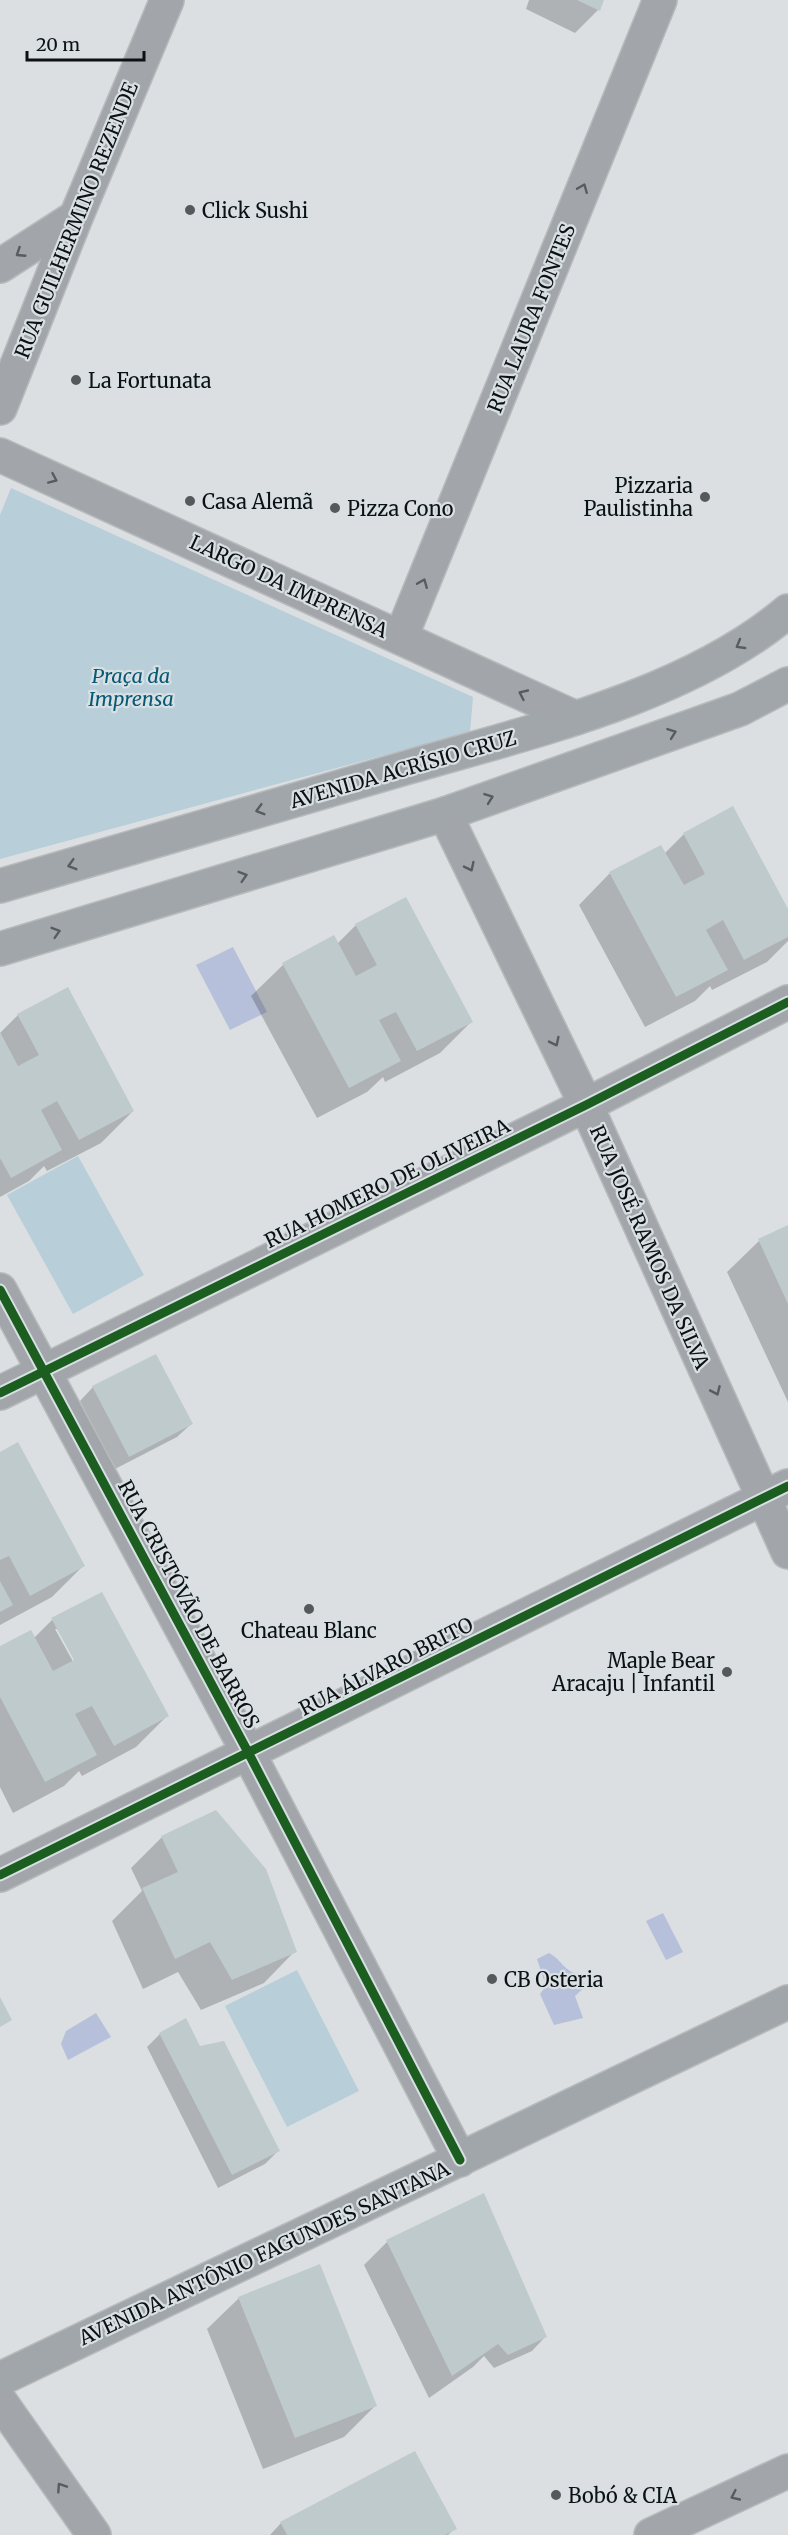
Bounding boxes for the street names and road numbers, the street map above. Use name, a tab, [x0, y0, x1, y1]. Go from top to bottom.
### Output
street label: RUA GUILHERMINO REZENDE	[9, 78, 143, 362]
street label: RUA LAURA FONTES	[482, 220, 580, 416]
street label: LARGO DA IMPRENSA	[186, 529, 393, 643]
street label: AVENIDA ACRÍSIO CRUZ	[285, 723, 519, 814]
street label: RUA HOMERO DE OLIVEIRA	[260, 1112, 515, 1253]
street label: RUA JOSÉ RAMOS DA SILVA	[585, 1120, 717, 1374]
street label: RUA CRISTÓVÃO DE BARROS	[113, 1475, 266, 1733]
street label: RUA ÁLVARO BRITO	[294, 1609, 477, 1721]
street label: AVENIDA ANTÔNIO FAGUNDES SANTANA	[73, 2155, 454, 2351]

